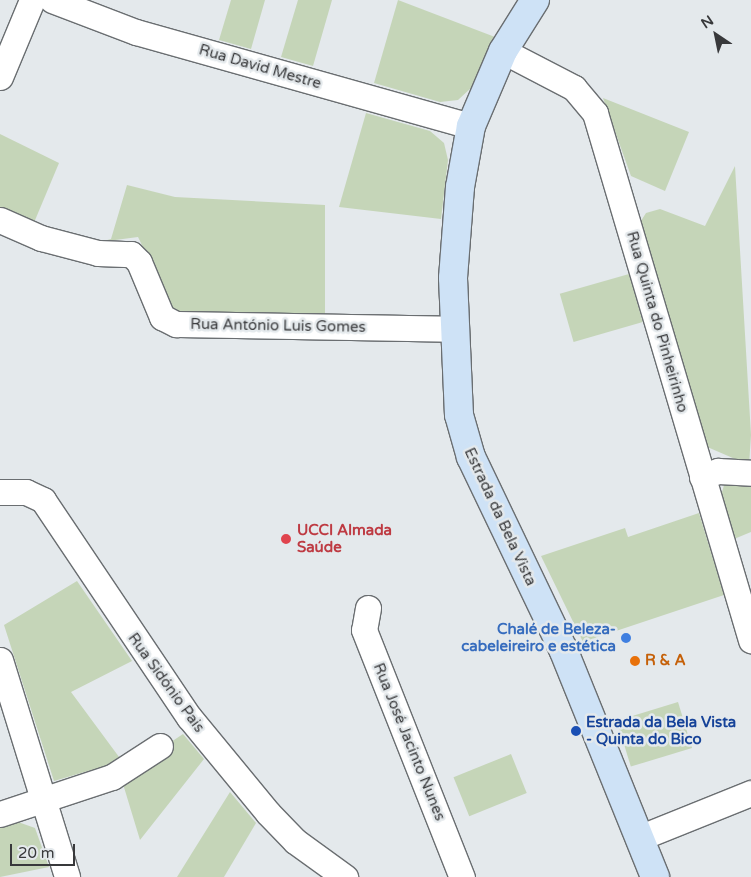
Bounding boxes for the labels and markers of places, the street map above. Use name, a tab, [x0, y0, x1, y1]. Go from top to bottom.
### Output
place label: UCCI Almada Saúde	[297, 521, 392, 556]
marker: UCCI Almada Saúde	[279, 532, 293, 546]
place label: Chalé de Beleza- cabeleireiro e estética	[461, 620, 616, 655]
marker: Chalé de Beleza- cabeleireiro e estética	[620, 632, 632, 644]
place label: R & A	[645, 652, 686, 670]
marker: R & A	[629, 655, 641, 667]
place label: Estrada da Bela Vista - Quinta do Bico	[586, 713, 736, 748]
marker: Estrada da Bela Vista - Quinta do Bico	[570, 725, 582, 737]

